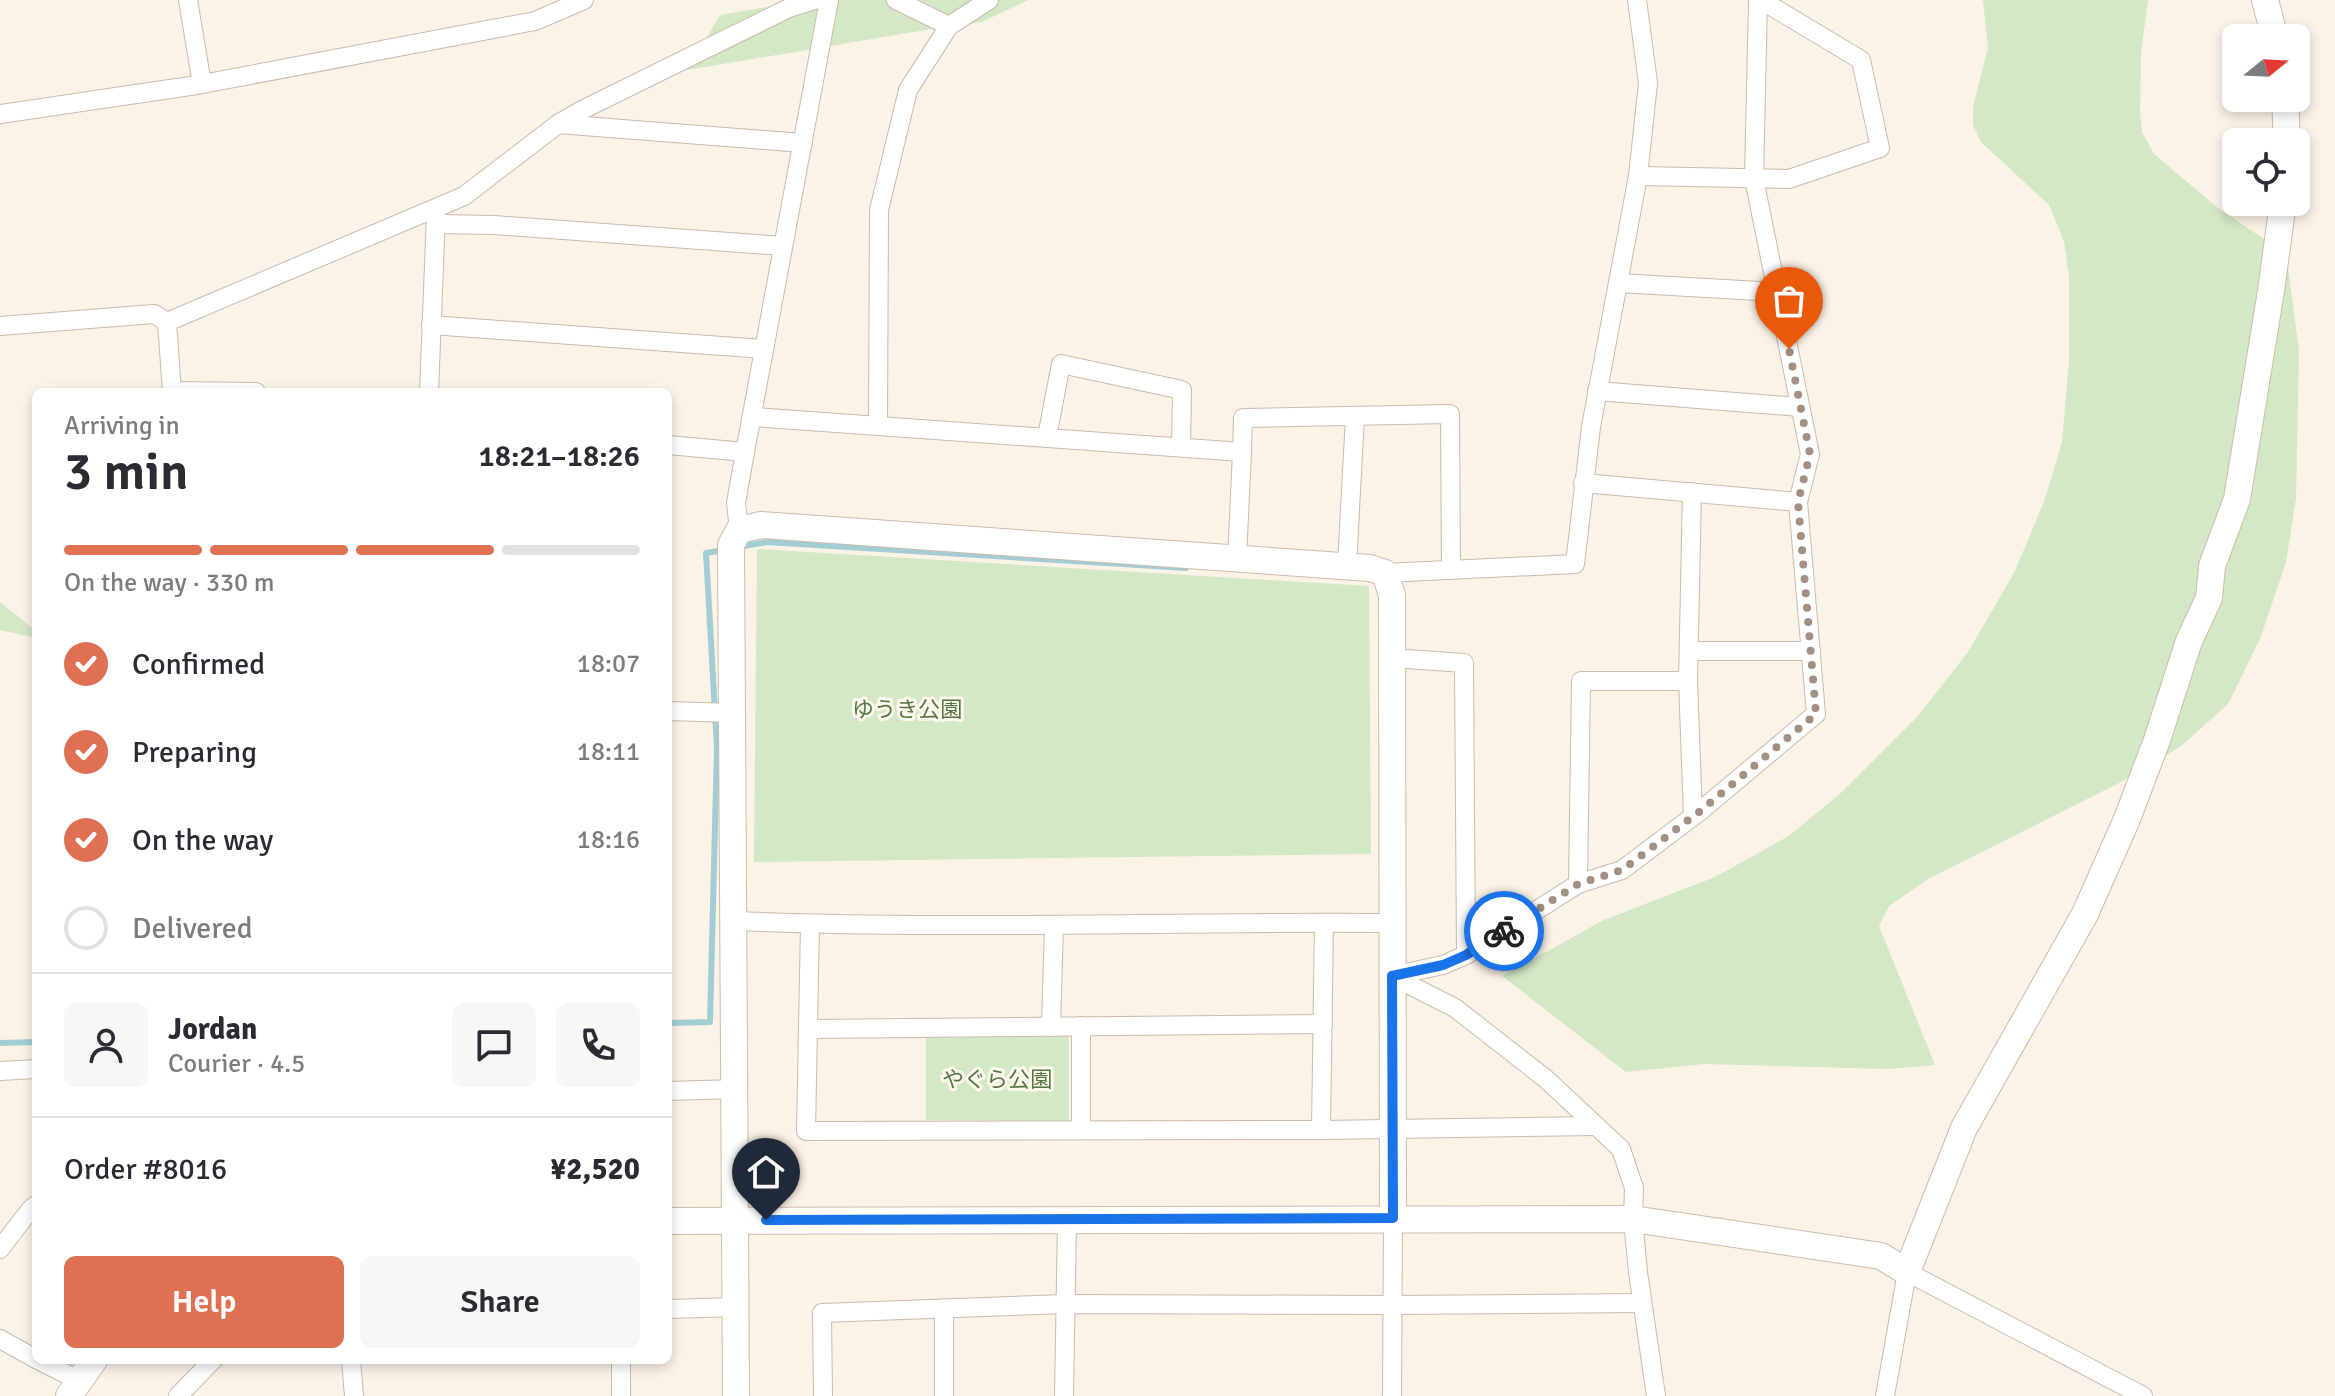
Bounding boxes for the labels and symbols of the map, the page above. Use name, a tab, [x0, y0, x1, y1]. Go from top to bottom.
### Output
north arrow	[2222, 24, 2310, 112]
pin	[1755, 267, 1823, 349]
park label: ゆうき公園	[852, 696, 962, 723]
courier	[1464, 891, 1544, 971]
park label: やぐら公園	[942, 1066, 1052, 1093]
pin	[732, 1138, 800, 1220]

